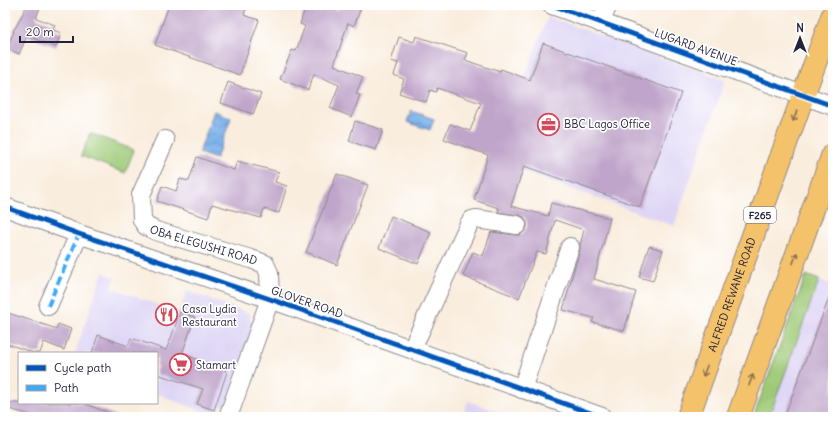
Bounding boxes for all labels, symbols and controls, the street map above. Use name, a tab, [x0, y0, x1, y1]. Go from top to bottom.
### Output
scale bar	[20, 18, 73, 44]
north arrow	[780, 18, 820, 58]
text: N	[796, 21, 804, 35]
text: 20 m	[26, 24, 54, 39]
street label: LUGARD AVENUE	[653, 25, 739, 69]
one-way arrow	[791, 110, 799, 122]
office icon: BBC Lagos Office	[536, 111, 562, 137]
place label: BBC Lagos Office	[564, 117, 650, 131]
road number: F265	[744, 207, 776, 223]
street label: OBA ELEGUSHI ROAD	[147, 222, 259, 268]
street label: ALFRED REWANE ROAD	[705, 235, 759, 354]
one-way arrow	[792, 253, 800, 265]
street label: GLOVER ROAD	[269, 283, 345, 321]
restaurant icon: Casa Lydia Restaurant	[153, 302, 179, 328]
place label: Casa Lydia Restaurant	[182, 302, 237, 329]
legend	[18, 352, 158, 404]
supermarket icon: Stamart	[167, 352, 193, 378]
place label: Stamart	[196, 358, 236, 372]
text: Cycle path	[54, 360, 111, 375]
one-way arrow	[700, 364, 708, 376]
one-way arrow	[748, 375, 756, 387]
text: Path	[54, 380, 79, 395]

